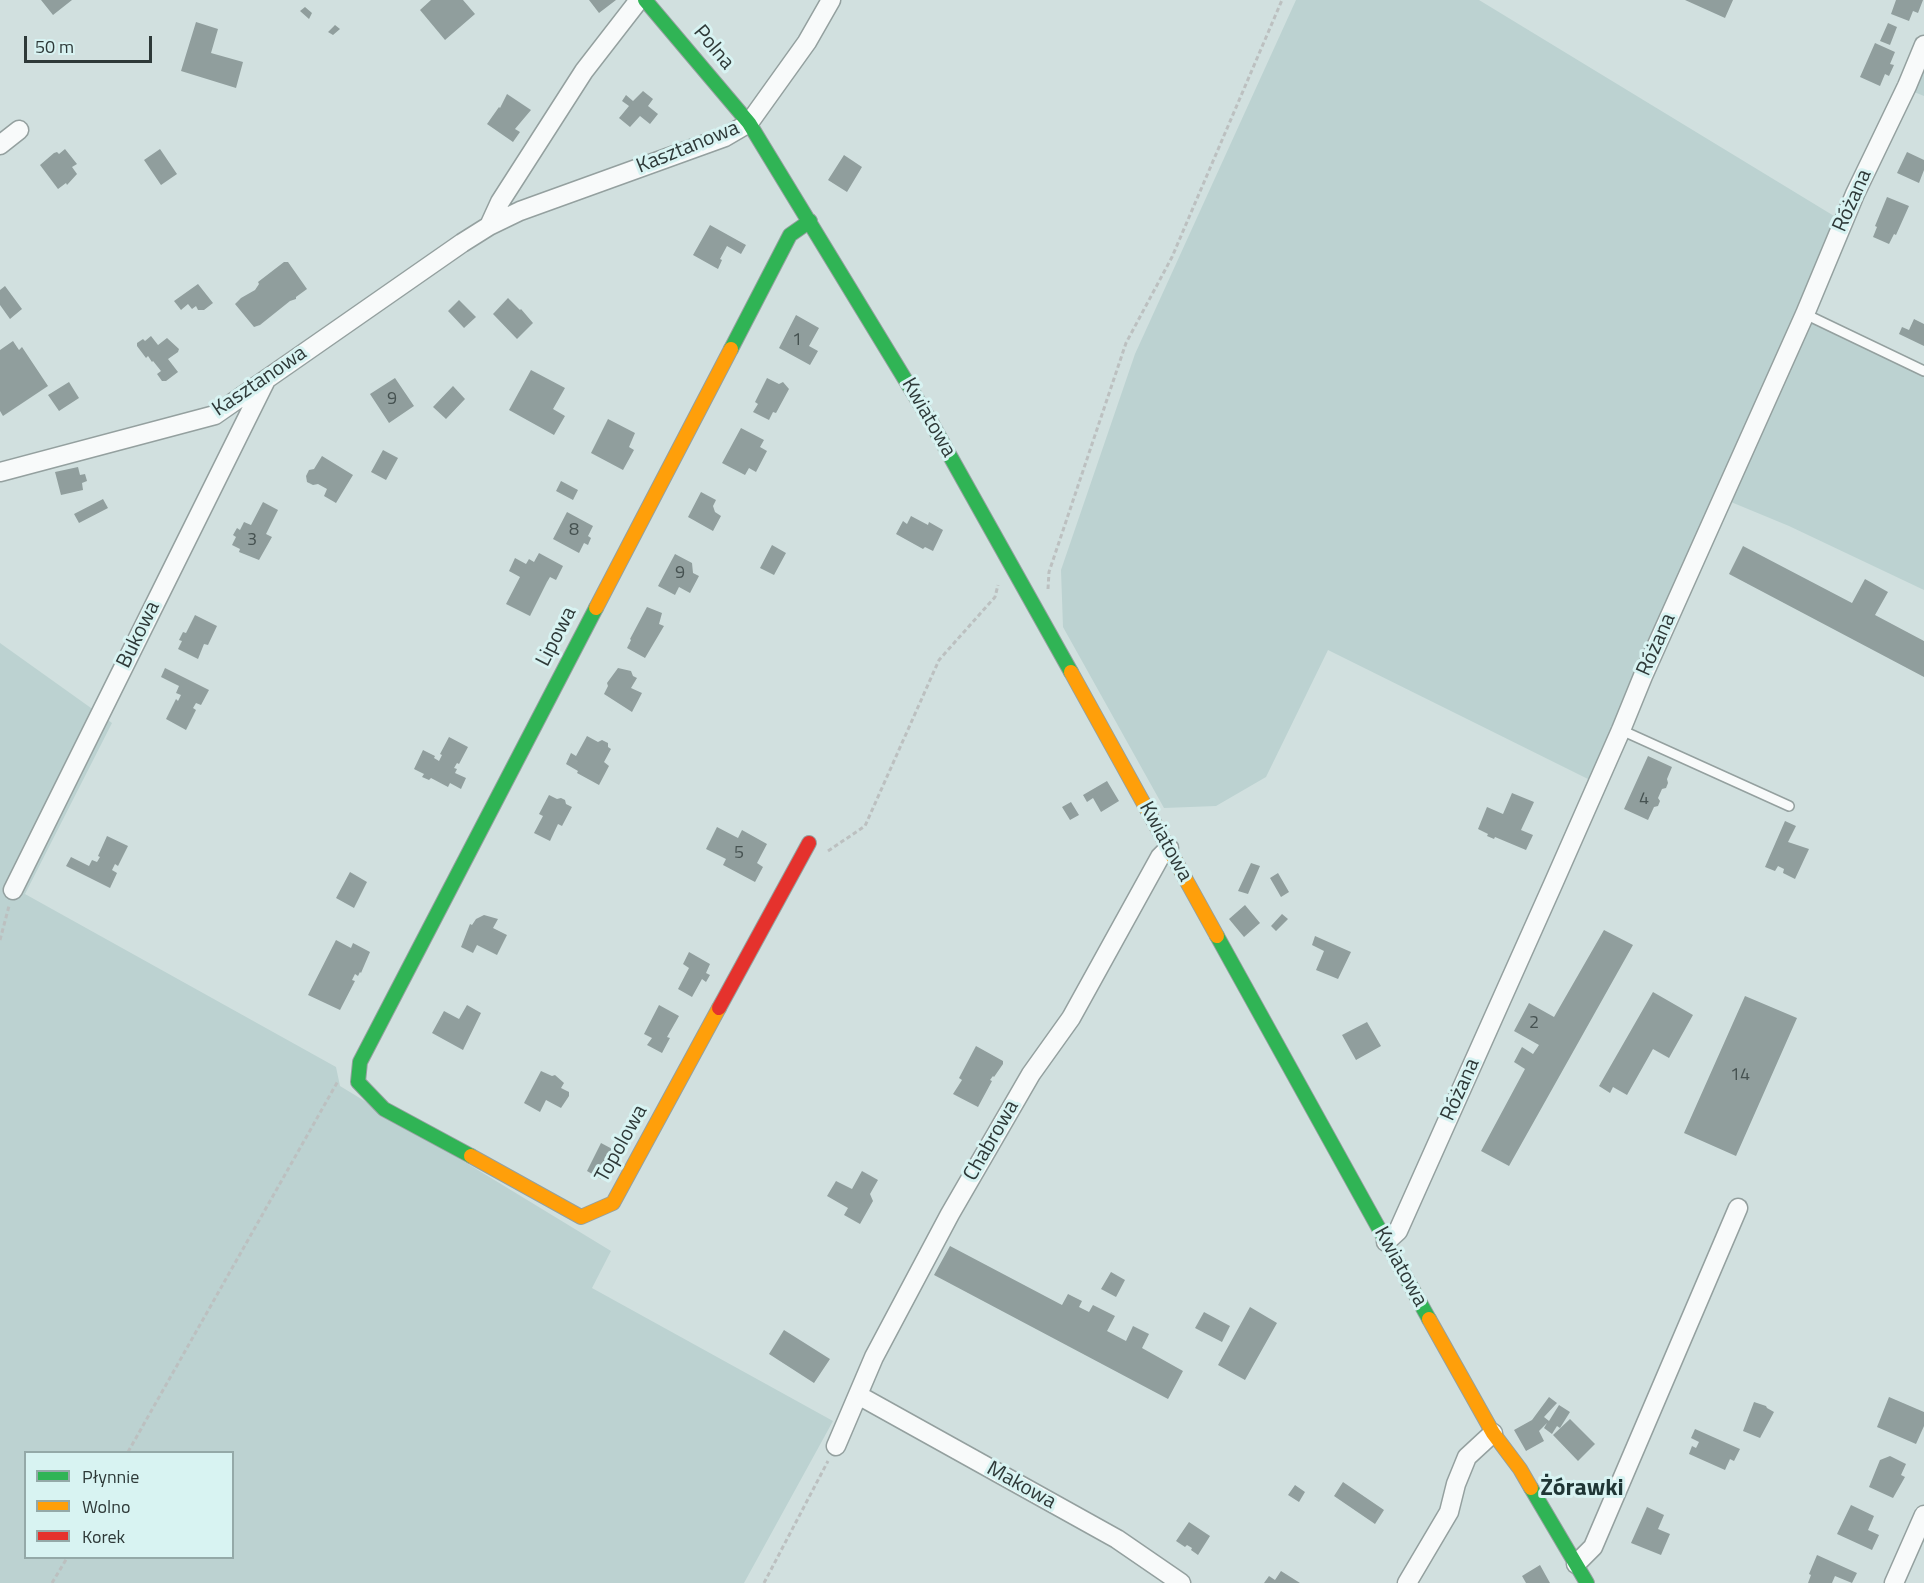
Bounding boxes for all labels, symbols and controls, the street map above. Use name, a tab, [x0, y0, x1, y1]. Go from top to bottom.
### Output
street label: Polna	[687, 21, 739, 75]
scale bar	[27, 24, 154, 62]
text: 50 m	[35, 33, 74, 60]
street label: Kasztanowa	[633, 116, 743, 180]
street label: Różana	[1828, 166, 1878, 236]
house number: 1	[792, 330, 802, 352]
street label: Kasztanowa	[208, 341, 312, 423]
street label: Kwiatowa	[895, 374, 961, 462]
house number: 9	[387, 389, 397, 411]
house number: 8	[569, 520, 579, 542]
house number: 3	[247, 530, 257, 552]
house number: 9	[675, 563, 685, 585]
street label: Bukowa	[112, 597, 166, 673]
street label: Lipowa	[531, 603, 583, 671]
street label: Różana	[1632, 610, 1682, 680]
house number: 4	[1639, 789, 1649, 811]
street label: Kwiatowa	[1133, 798, 1197, 886]
house number: 5	[734, 843, 744, 865]
house number: 2	[1529, 1013, 1539, 1035]
street label: Różana	[1436, 1055, 1486, 1125]
house number: 14	[1730, 1065, 1750, 1087]
street label: Chabrowa	[959, 1096, 1025, 1186]
street label: Topolowa	[590, 1101, 654, 1187]
street label: Kwiatowa	[1368, 1223, 1432, 1311]
legend	[24, 1451, 234, 1559]
street label: Makowa	[982, 1457, 1060, 1515]
text: Płynnie	[82, 1463, 139, 1490]
district label: Żórawki	[1540, 1475, 1624, 1503]
text: Wolno	[82, 1493, 130, 1520]
text: Korek	[82, 1523, 125, 1550]

